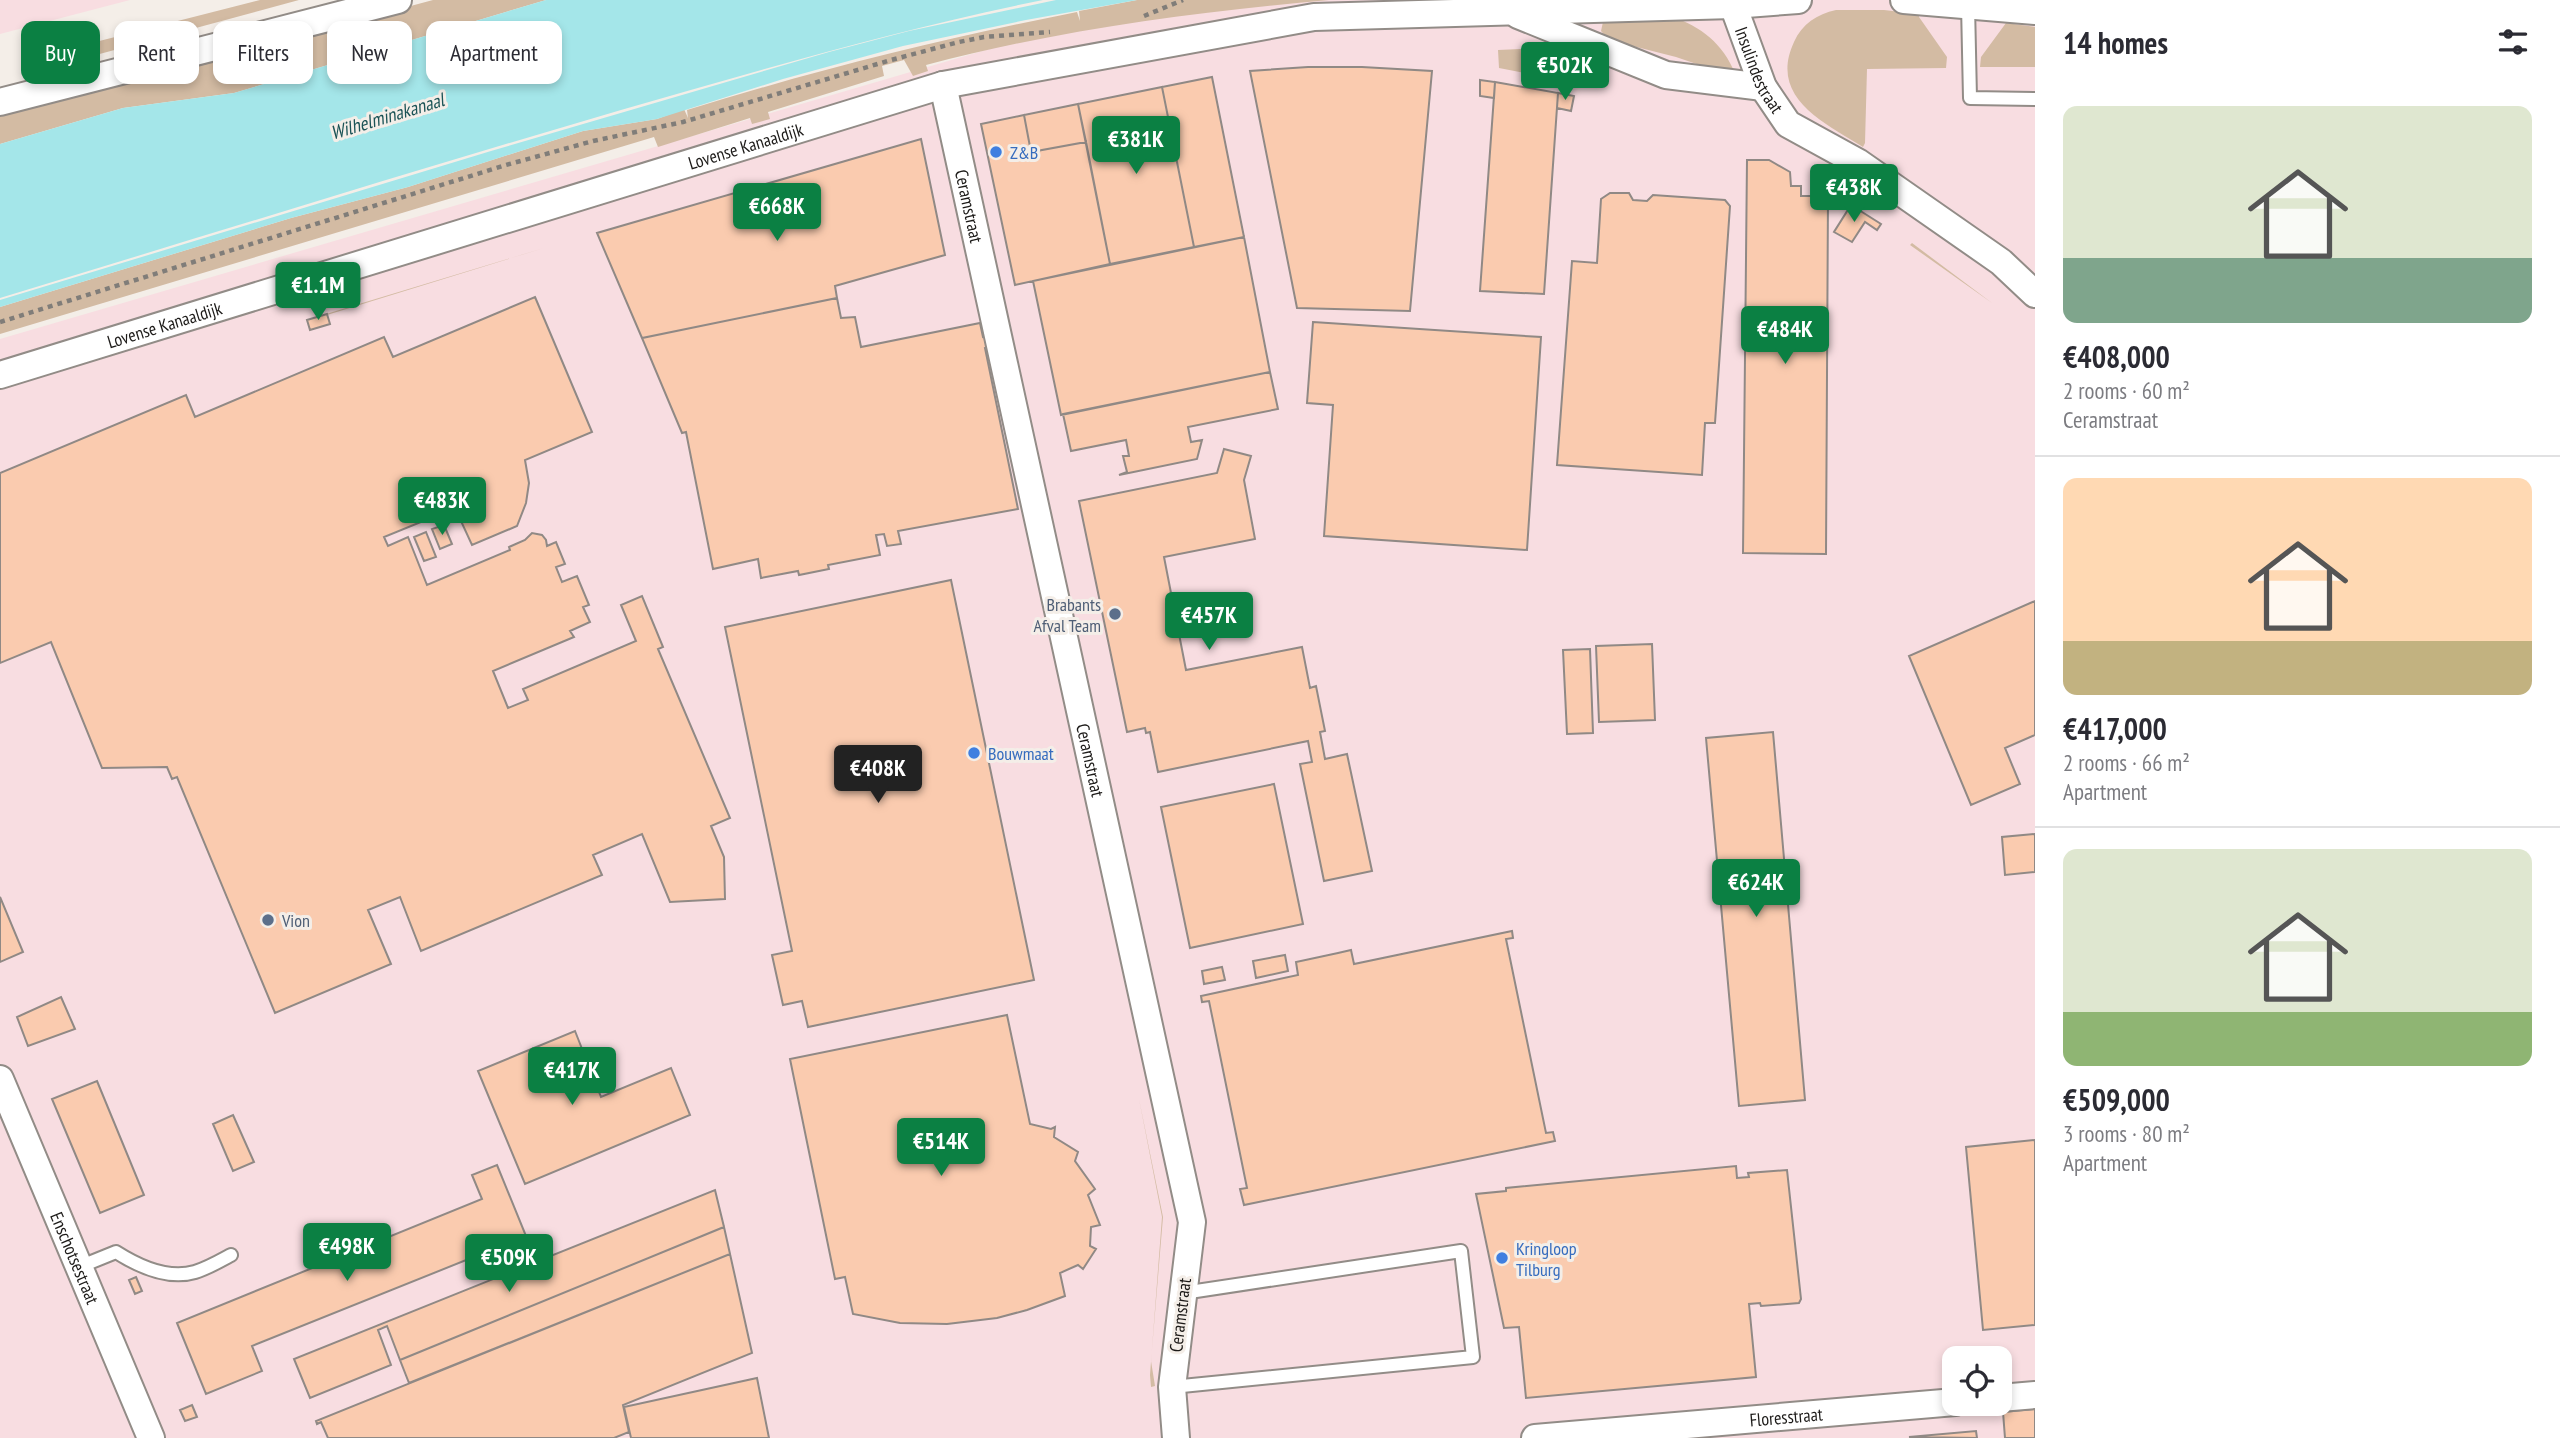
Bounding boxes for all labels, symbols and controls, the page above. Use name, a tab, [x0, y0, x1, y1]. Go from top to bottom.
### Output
chip: Buy	[21, 21, 100, 84]
chip: Rent	[114, 21, 199, 84]
chip: Filters	[213, 21, 313, 84]
chip: New	[327, 21, 412, 84]
chip: Apartment	[426, 21, 562, 84]
street label: Insulindestraat	[1730, 23, 1789, 117]
text: 14 homes	[2063, 23, 2168, 62]
icon: filters	[2494, 23, 2532, 61]
pin: €502K	[1516, 42, 1614, 102]
text: €502K	[1537, 50, 1593, 79]
water label: Wilhelminakanaal	[327, 87, 448, 145]
pin: €381K	[1087, 116, 1185, 176]
street label: Lovense Kanaaldijk	[685, 117, 806, 174]
text: €381K	[1108, 124, 1164, 153]
place label: Z&B	[1010, 141, 1038, 164]
marker: Z&B	[988, 144, 1004, 160]
icon: home	[2235, 151, 2361, 277]
pin: €438K	[1805, 164, 1903, 224]
street label: Ceramstraat	[950, 167, 989, 245]
text: €438K	[1826, 172, 1882, 201]
pin: €668K	[728, 184, 826, 243]
text: €668K	[749, 191, 805, 220]
pin: €1.1M	[269, 262, 367, 322]
text: €1.1M	[291, 270, 345, 299]
street label: Lovense Kanaaldijk	[104, 296, 225, 353]
pin: €484K	[1736, 306, 1834, 366]
text: €484K	[1757, 314, 1813, 343]
text: €408,000	[2063, 337, 2170, 376]
text: 2 rooms · 60 m²	[2063, 376, 2190, 405]
text: Ceramstraat	[2063, 405, 2158, 434]
pin: €483K	[393, 477, 491, 537]
text: €483K	[414, 485, 470, 514]
icon: home	[2235, 523, 2361, 649]
pin: €457K	[1160, 592, 1258, 652]
place label: Brabants Afval Team	[1034, 593, 1101, 637]
text: €457K	[1181, 600, 1237, 629]
marker: Brabants Afval Team	[1107, 606, 1123, 622]
text: €417,000	[2063, 709, 2167, 748]
street label: Ceramstraat	[1072, 721, 1110, 799]
place label: Bouwmaat	[988, 742, 1054, 765]
marker: Bouwmaat	[966, 745, 982, 761]
pin: €408K	[829, 746, 927, 805]
text: 2 rooms · 66 m²	[2063, 748, 2190, 777]
text: €408K	[850, 753, 906, 782]
text: Apartment	[2063, 777, 2147, 806]
pin: €624K	[1707, 860, 1805, 919]
text: €624K	[1728, 867, 1784, 896]
icon: home	[2235, 894, 2361, 1020]
place label: Vion	[281, 909, 310, 932]
marker: Vion	[260, 912, 276, 928]
pin: €417K	[523, 1048, 621, 1107]
text: €417K	[544, 1055, 600, 1084]
text: €509,000	[2063, 1080, 2170, 1119]
pin: €514K	[892, 1118, 990, 1178]
text: 3 rooms · 80 m²	[2063, 1119, 2190, 1148]
text: €514K	[913, 1126, 969, 1155]
text: Apartment	[2063, 1148, 2147, 1177]
street label: Enschotsestraat	[46, 1208, 105, 1307]
pin: €498K	[298, 1224, 396, 1283]
text: €498K	[319, 1231, 375, 1260]
pin: €509K	[460, 1234, 558, 1294]
place label: Kringloop Tilburg	[1516, 1237, 1577, 1281]
text: €509K	[481, 1242, 537, 1271]
marker: Kringloop Tilburg	[1494, 1250, 1510, 1266]
street label: Ceramstraat	[1164, 1277, 1196, 1353]
map controls	[1942, 1346, 2012, 1416]
button: locate	[1942, 1346, 2012, 1416]
street label: Floresstraat	[1749, 1402, 1824, 1431]

